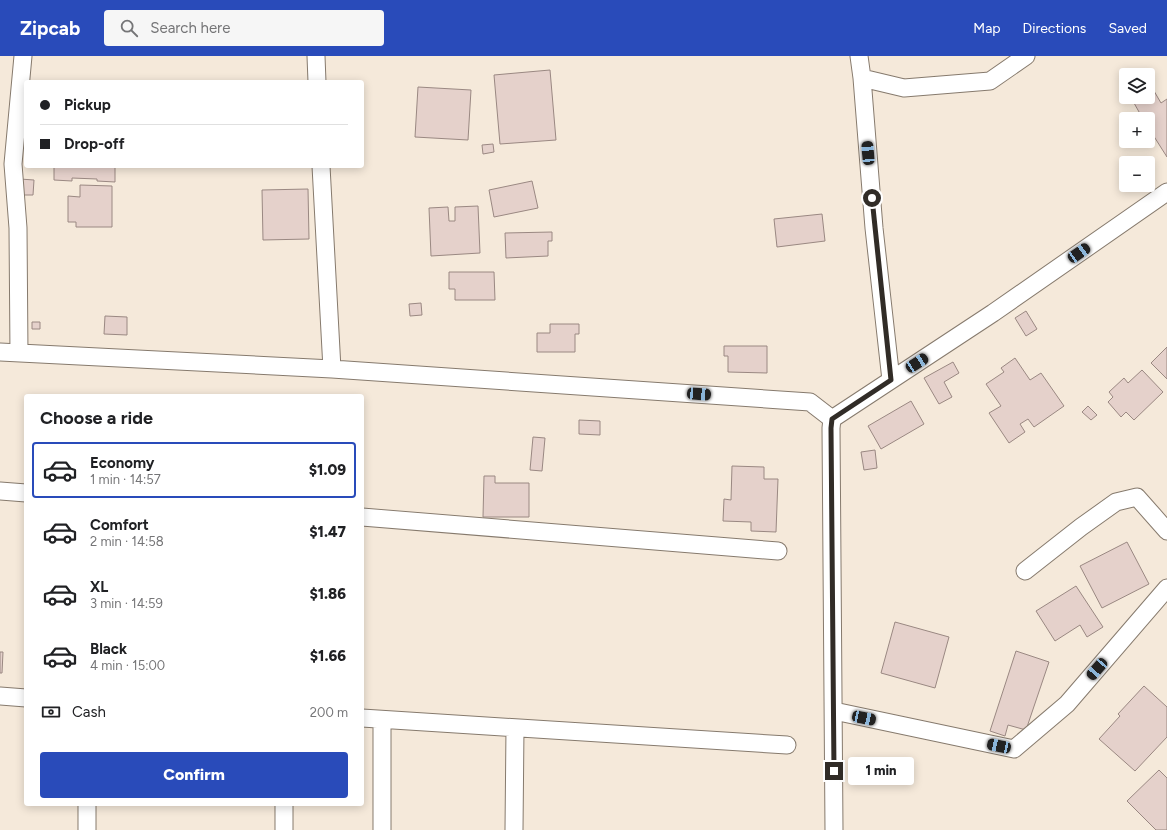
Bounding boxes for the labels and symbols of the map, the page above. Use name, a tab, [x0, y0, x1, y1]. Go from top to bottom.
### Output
car	[861, 141, 875, 165]
route start	[863, 189, 881, 207]
car	[1066, 241, 1092, 265]
car	[904, 351, 930, 375]
car	[687, 387, 711, 401]
car	[1085, 656, 1109, 682]
car	[851, 710, 877, 726]
car	[986, 738, 1012, 754]
callout: 1 min	[848, 757, 914, 785]
route end	[825, 762, 843, 780]

